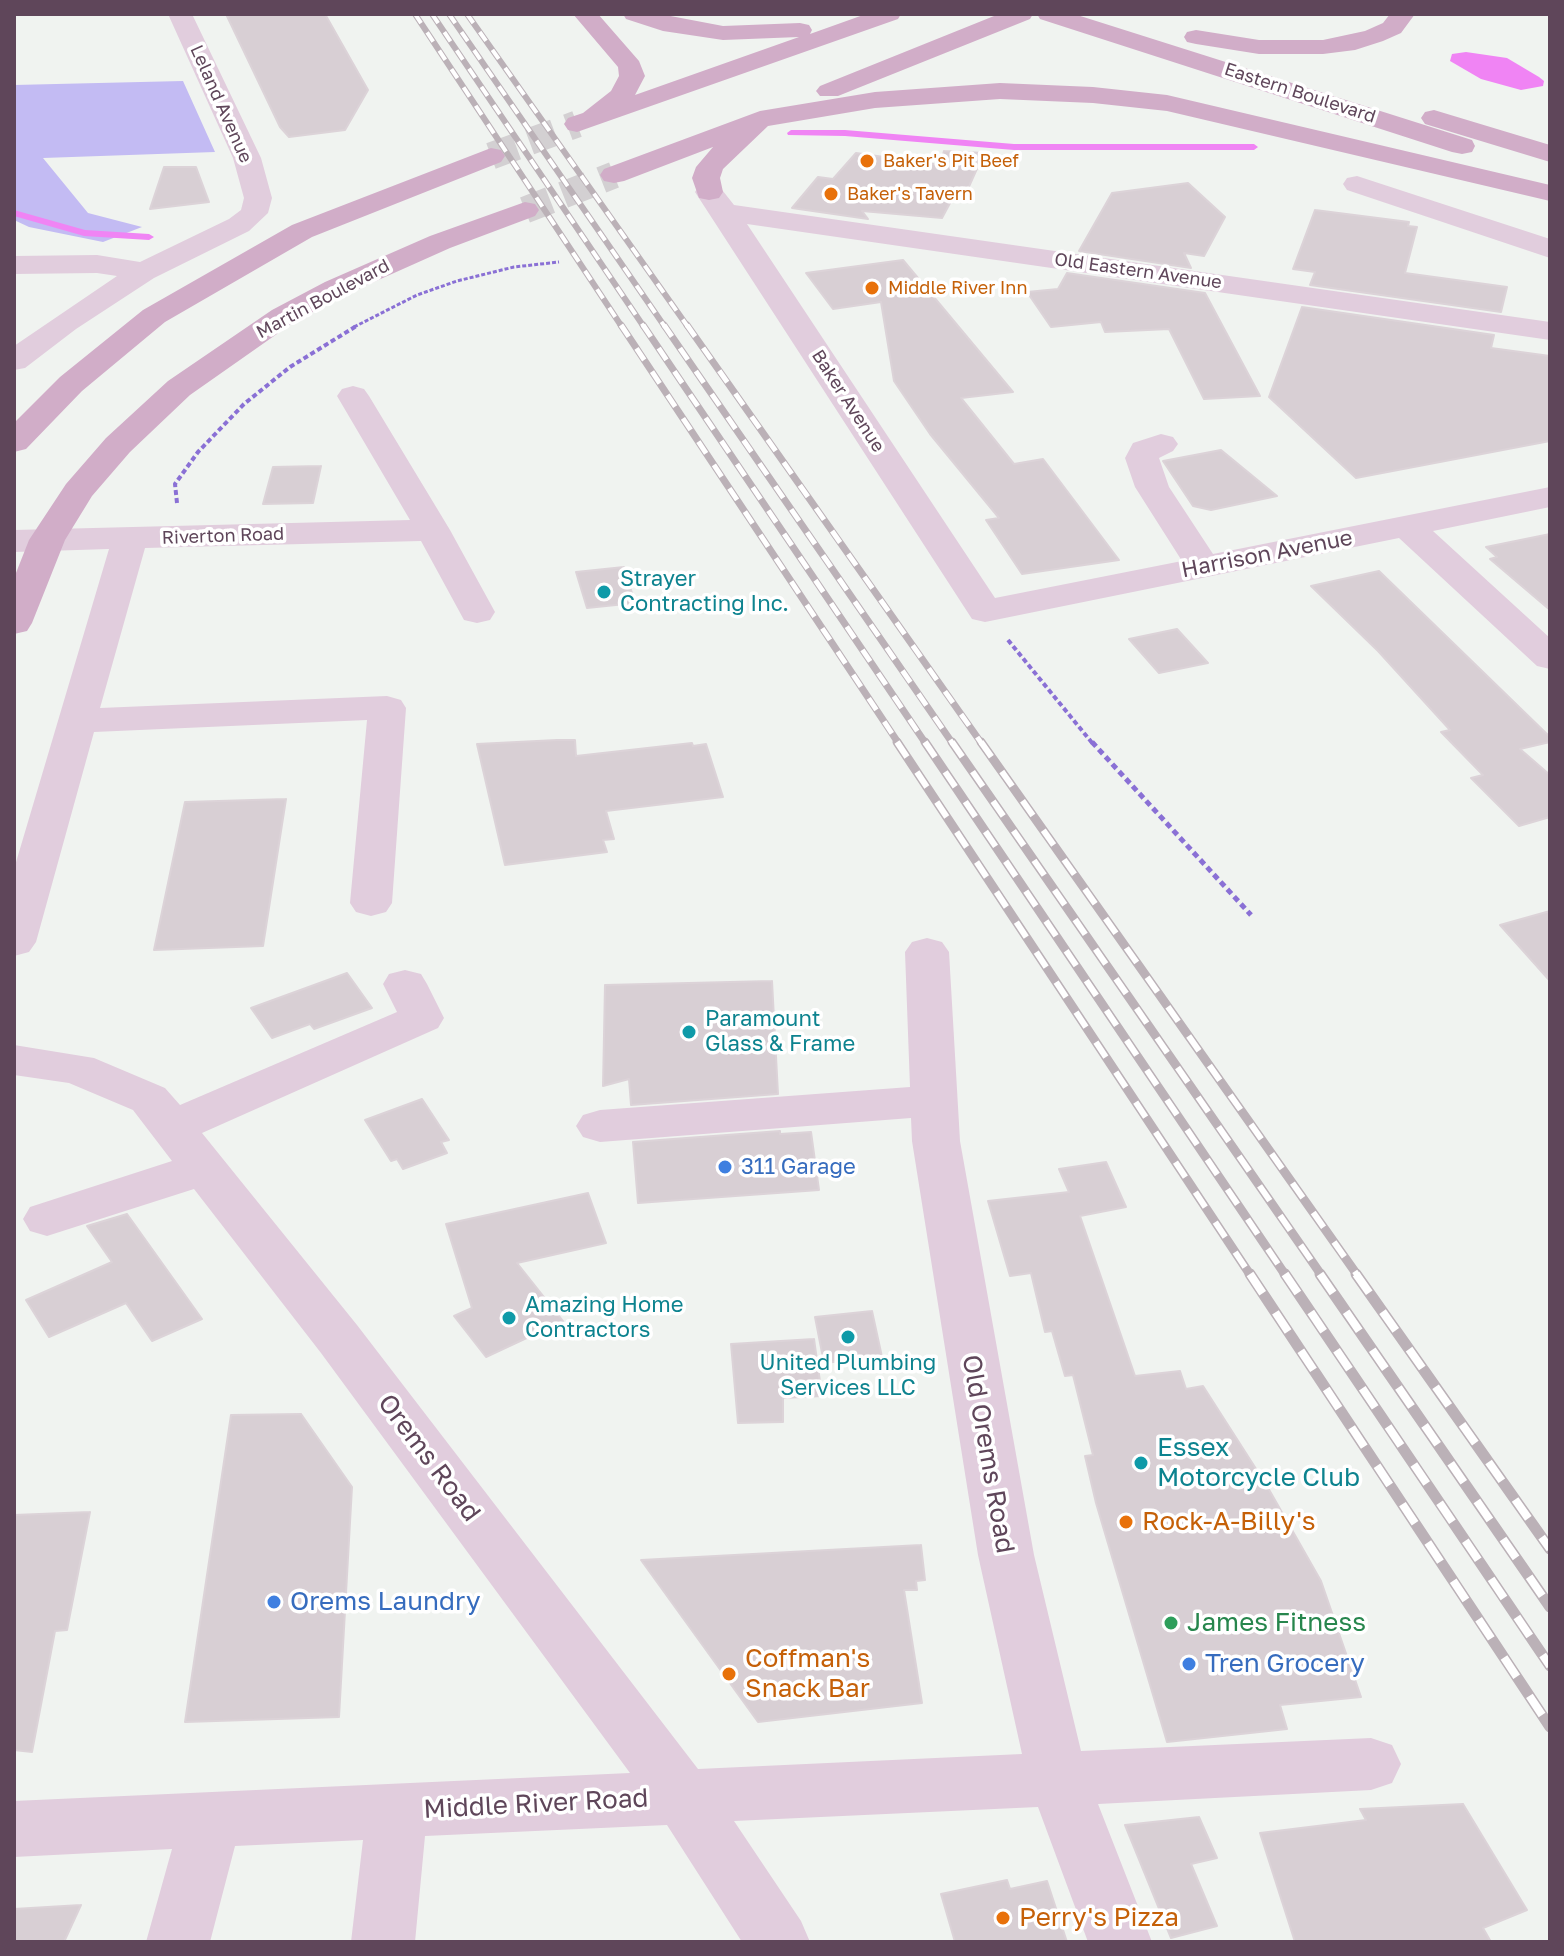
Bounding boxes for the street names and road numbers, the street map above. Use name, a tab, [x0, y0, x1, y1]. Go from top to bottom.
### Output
street label: Leland Avenue	[185, 42, 257, 166]
street label: Eastern Boulevard	[1222, 58, 1378, 128]
street label: Old Eastern Avenue	[1053, 249, 1223, 293]
street label: Martin Boulevard	[253, 255, 393, 343]
street label: Baker Avenue	[807, 346, 889, 456]
street label: Riverton Road	[162, 523, 284, 549]
street label: Harrison Avenue	[1179, 524, 1355, 584]
street label: Old Orems Road	[955, 1352, 1021, 1556]
street label: Orems Road	[371, 1388, 487, 1528]
street label: Middle River Road	[423, 1783, 649, 1825]

